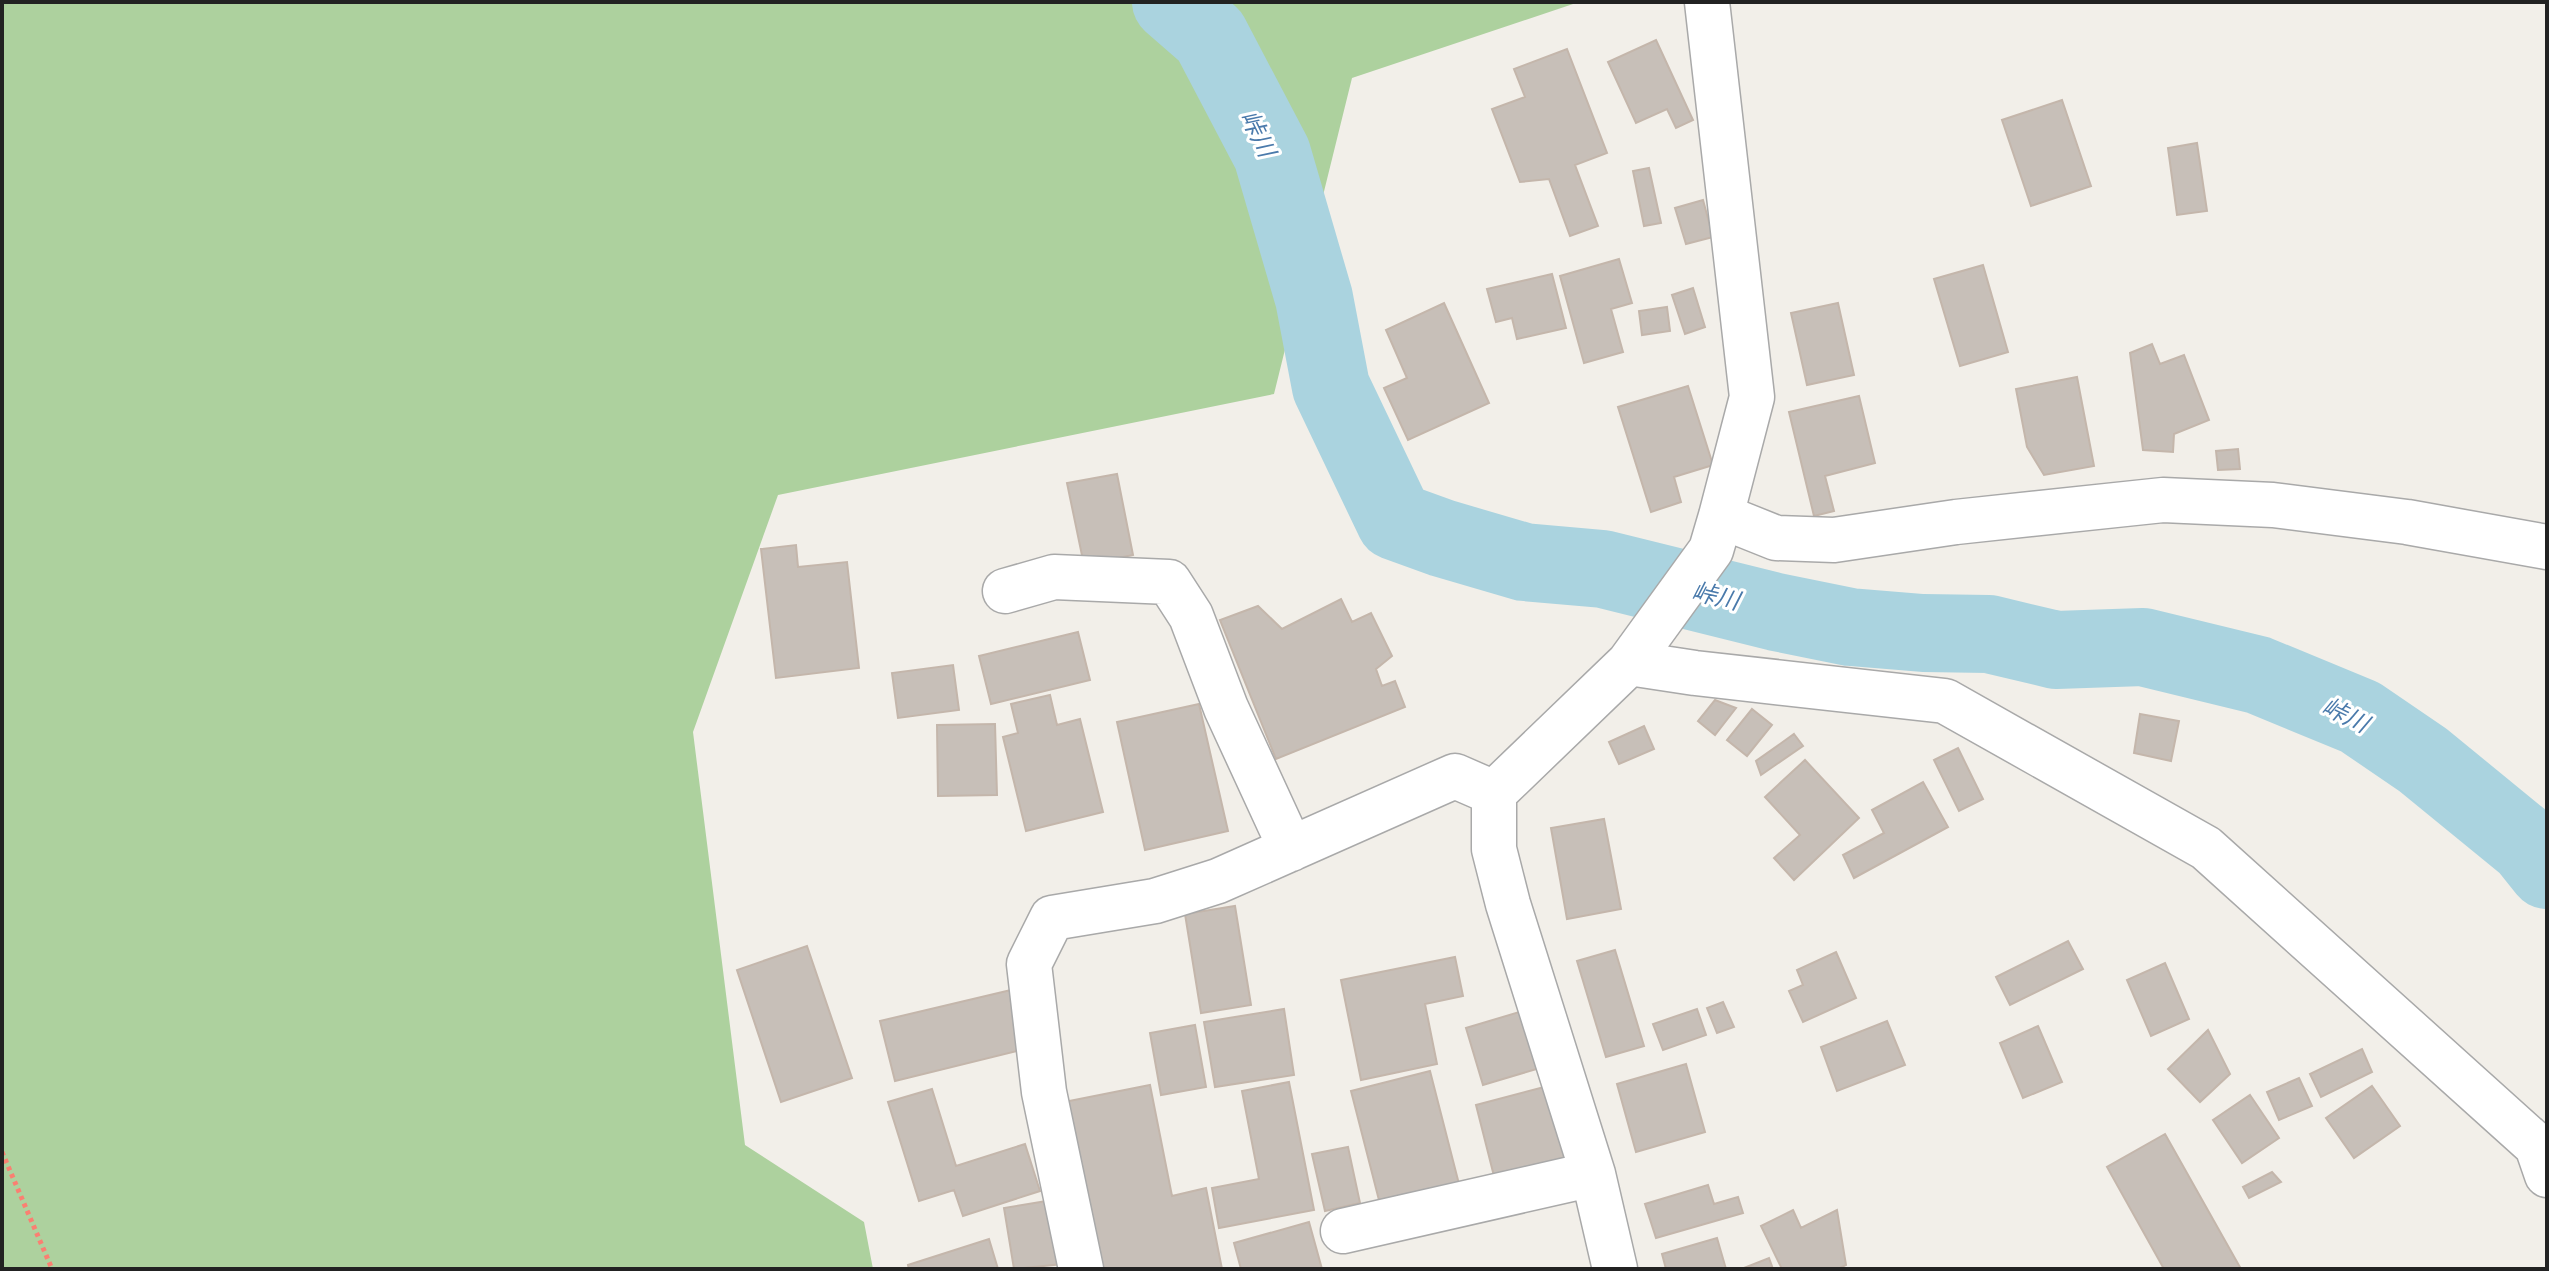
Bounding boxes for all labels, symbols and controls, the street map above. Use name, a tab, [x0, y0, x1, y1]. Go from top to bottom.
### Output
water label: 峠川	[1235, 105, 1284, 164]
water label: 峠川	[1689, 575, 1746, 615]
water label: 峠川	[2318, 690, 2377, 739]

